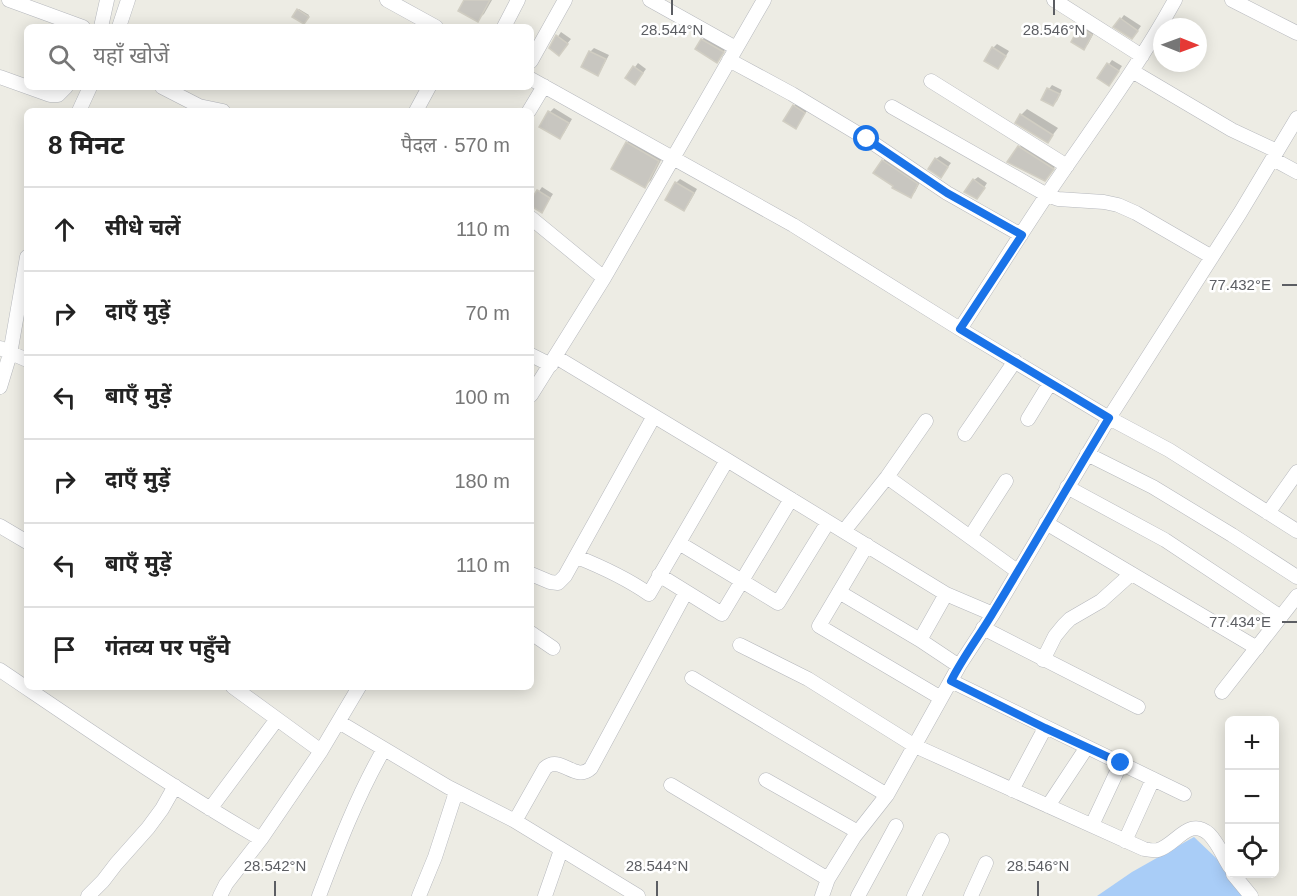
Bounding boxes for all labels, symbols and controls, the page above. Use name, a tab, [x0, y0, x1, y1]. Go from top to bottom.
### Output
north arrow	[1153, 18, 1207, 72]
text: 28.544°N	[641, 21, 703, 38]
text: 28.546°N	[1023, 21, 1085, 38]
search box	[24, 24, 534, 90]
icon: search	[45, 41, 78, 74]
text: यहाँ खोजें	[93, 43, 169, 68]
route start	[853, 125, 879, 151]
text: 8 मिनट	[48, 130, 124, 160]
text: पैदल · 570 m	[401, 134, 510, 156]
icon: ahead	[48, 213, 81, 246]
text: सीधे चलें	[105, 215, 180, 240]
text: 110 m	[456, 218, 510, 240]
text: 77.432°E	[1209, 276, 1271, 293]
icon: right	[48, 297, 81, 330]
text: दाएँ मुड़ें	[105, 299, 170, 324]
text: 70 m	[466, 302, 510, 324]
icon: left	[48, 381, 81, 414]
text: बाएँ मुड़ें	[105, 383, 171, 408]
text: 100 m	[454, 386, 510, 408]
icon: right	[48, 465, 81, 498]
text: दाएँ मुड़ें	[105, 467, 170, 492]
text: 180 m	[454, 470, 510, 492]
icon: left	[48, 549, 81, 582]
text: बाएँ मुड़ें	[105, 551, 171, 576]
text: 110 m	[456, 554, 510, 576]
text: 77.434°E	[1209, 613, 1271, 630]
icon: arrive	[48, 633, 81, 666]
text: गंतव्य पर पहुँचे	[105, 635, 230, 660]
map controls	[1225, 716, 1279, 878]
button: +	[1225, 716, 1279, 770]
route end	[1107, 749, 1133, 775]
button: −	[1225, 770, 1279, 824]
button: locate	[1225, 824, 1279, 878]
text: 28.542°N	[244, 857, 306, 874]
text: 28.544°N	[626, 857, 688, 874]
text: 28.546°N	[1007, 857, 1069, 874]

